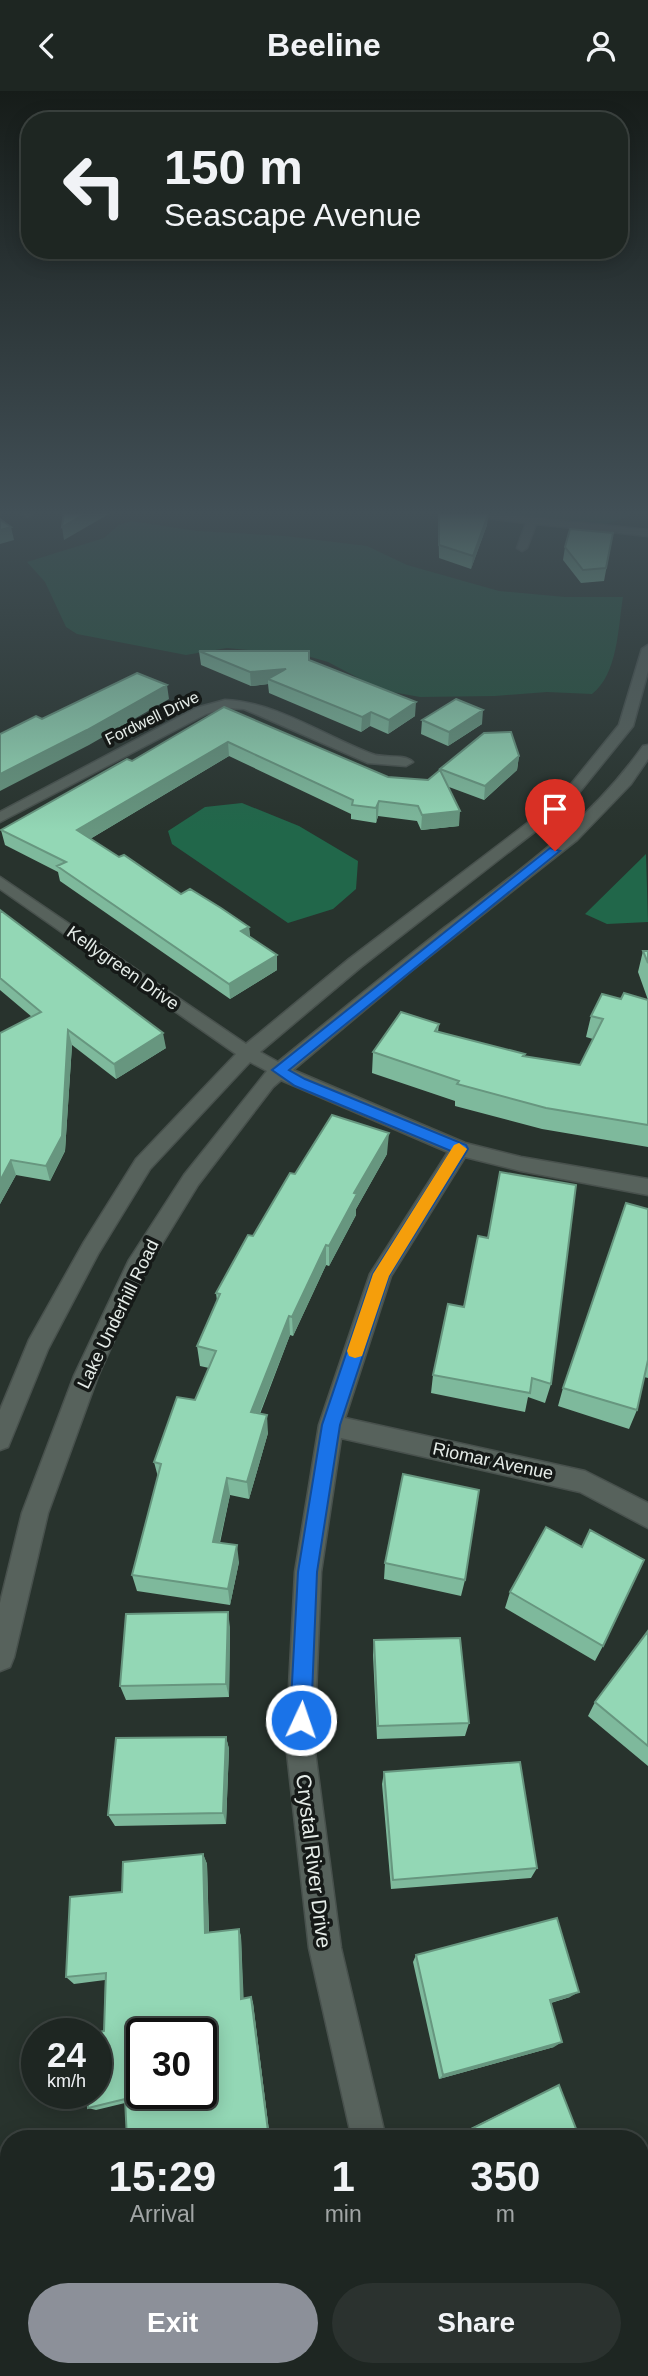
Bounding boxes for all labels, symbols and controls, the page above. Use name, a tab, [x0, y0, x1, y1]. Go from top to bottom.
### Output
icon: back	[28, 27, 66, 65]
text: Beeline	[267, 27, 381, 63]
icon: person	[582, 27, 620, 65]
icon: left	[49, 140, 140, 231]
text: 150 m	[164, 140, 303, 194]
text: Seascape Avenue	[164, 197, 421, 233]
street label: Fordwell Drive	[102, 688, 202, 748]
pin	[525, 779, 585, 851]
icon: arrive	[536, 790, 574, 828]
street label: Kellygreen Drive	[63, 922, 183, 1014]
street label: Lake Underhill Road	[73, 1236, 163, 1392]
street label: Riomar Avenue	[431, 1438, 555, 1484]
position arrow	[264, 1683, 338, 1757]
street label: Crystal River Drive	[292, 1773, 336, 1949]
speed limit sign: 30	[126, 2018, 217, 2109]
text: 24	[47, 2035, 86, 2074]
text: km/h	[47, 2071, 86, 2091]
text: 15:29	[109, 2153, 216, 2200]
text: 1	[331, 2153, 355, 2200]
text: 350	[470, 2153, 540, 2200]
text: Arrival	[130, 2201, 195, 2227]
text: min	[325, 2201, 362, 2227]
text: m	[496, 2201, 515, 2227]
button: Exit	[28, 2283, 318, 2363]
button: Share	[332, 2283, 621, 2363]

